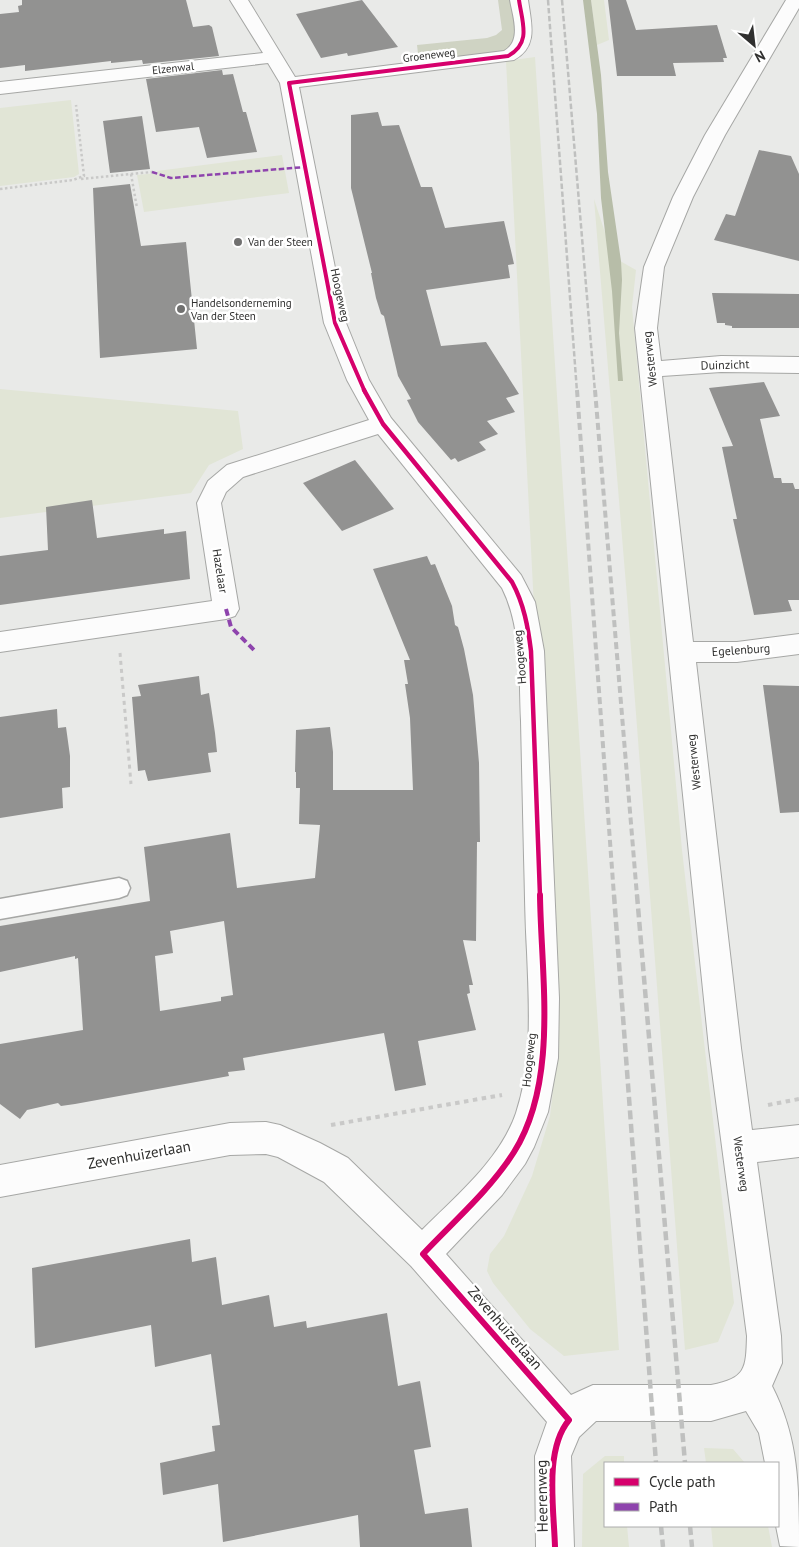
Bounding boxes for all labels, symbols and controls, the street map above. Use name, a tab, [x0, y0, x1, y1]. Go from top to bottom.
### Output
north arrow	[729, 20, 779, 70]
street label: Groeneweg	[402, 45, 456, 65]
text: N	[752, 46, 768, 67]
street label: Elzenwal	[151, 59, 195, 77]
place label: Van der Steen	[247, 235, 313, 249]
marker: Van der Steen	[232, 236, 244, 248]
street label: Hoogeweg	[327, 267, 353, 323]
place label: Handelsonderneming Van der Steen	[190, 296, 292, 323]
marker: Handelsonderneming Van der Steen	[175, 303, 187, 315]
street label: Westerweg	[639, 331, 660, 388]
street label: Duinzicht	[700, 356, 750, 373]
street label: Hazelaar	[210, 548, 231, 594]
street label: Hoogeweg	[510, 629, 529, 685]
street label: Egelenburg	[711, 640, 771, 659]
street label: Westerweg	[683, 734, 704, 791]
street label: Hoogeweg	[518, 1032, 539, 1088]
street label: Westerweg	[730, 1135, 753, 1193]
street label: Zevenhuizerlaan	[86, 1136, 192, 1173]
street label: Zevenhuizerlaan	[464, 1282, 547, 1373]
street label: Heerenweg	[531, 1460, 552, 1532]
legend	[604, 1462, 779, 1527]
text: Cycle path	[649, 1472, 715, 1491]
text: Path	[649, 1497, 678, 1516]

